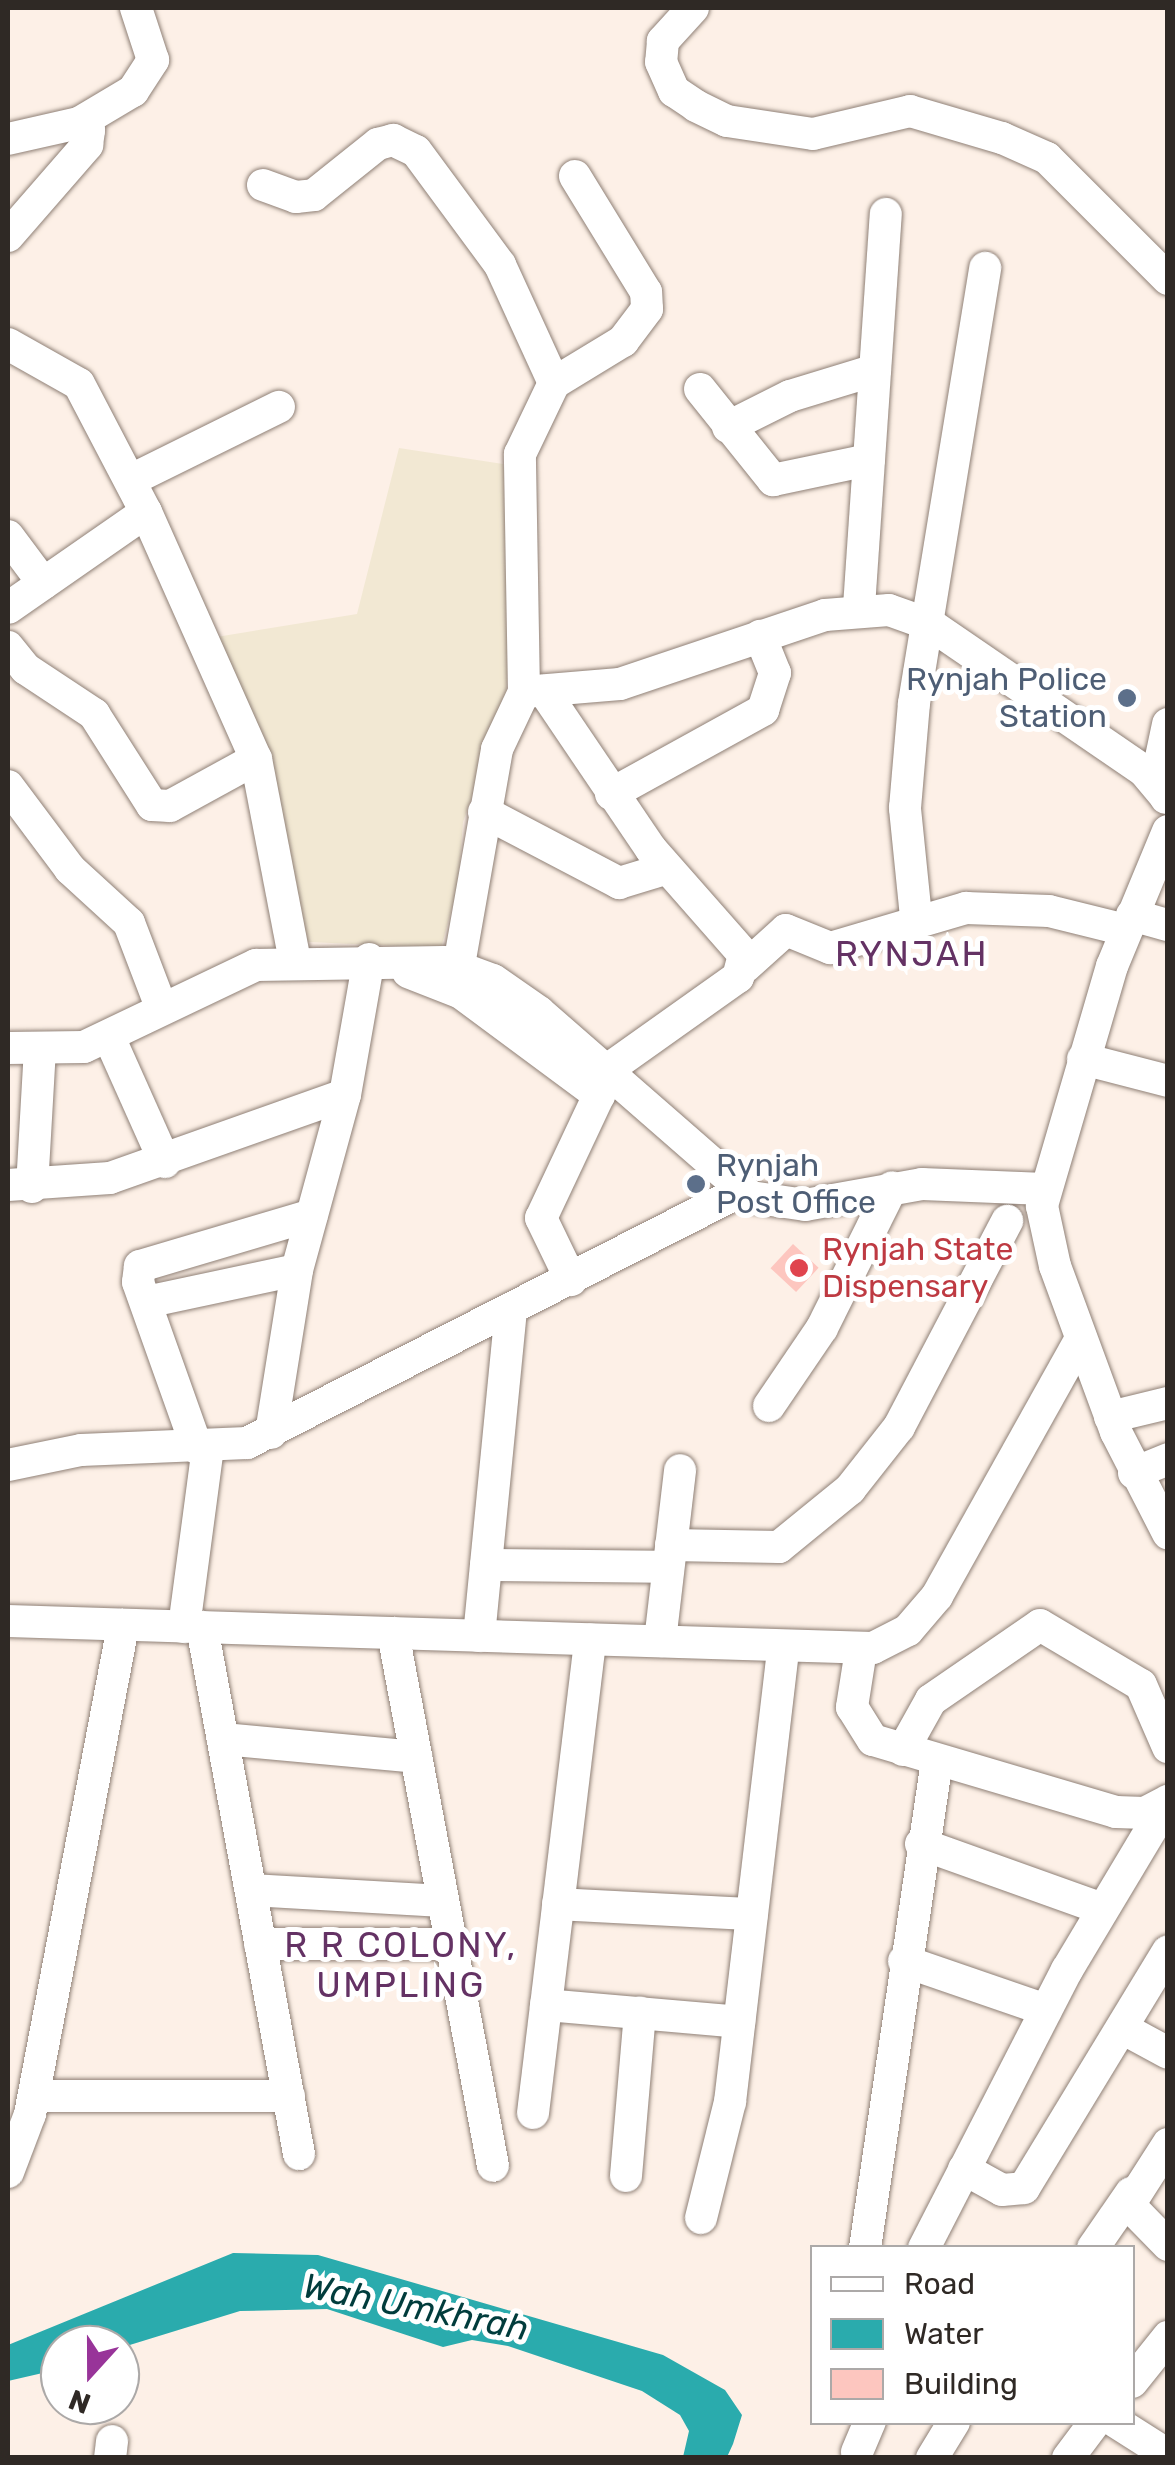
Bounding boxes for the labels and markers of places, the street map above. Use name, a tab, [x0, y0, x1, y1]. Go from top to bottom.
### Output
place label: Rynjah Police Station	[906, 661, 1107, 736]
marker: Rynjah Police Station	[1116, 687, 1138, 709]
place label: Rynjah Post Office	[716, 1147, 876, 1222]
marker: Rynjah Post Office	[685, 1173, 707, 1195]
place label: Rynjah State Dispensary	[822, 1231, 1013, 1306]
marker: Rynjah State Dispensary	[786, 1255, 812, 1281]

